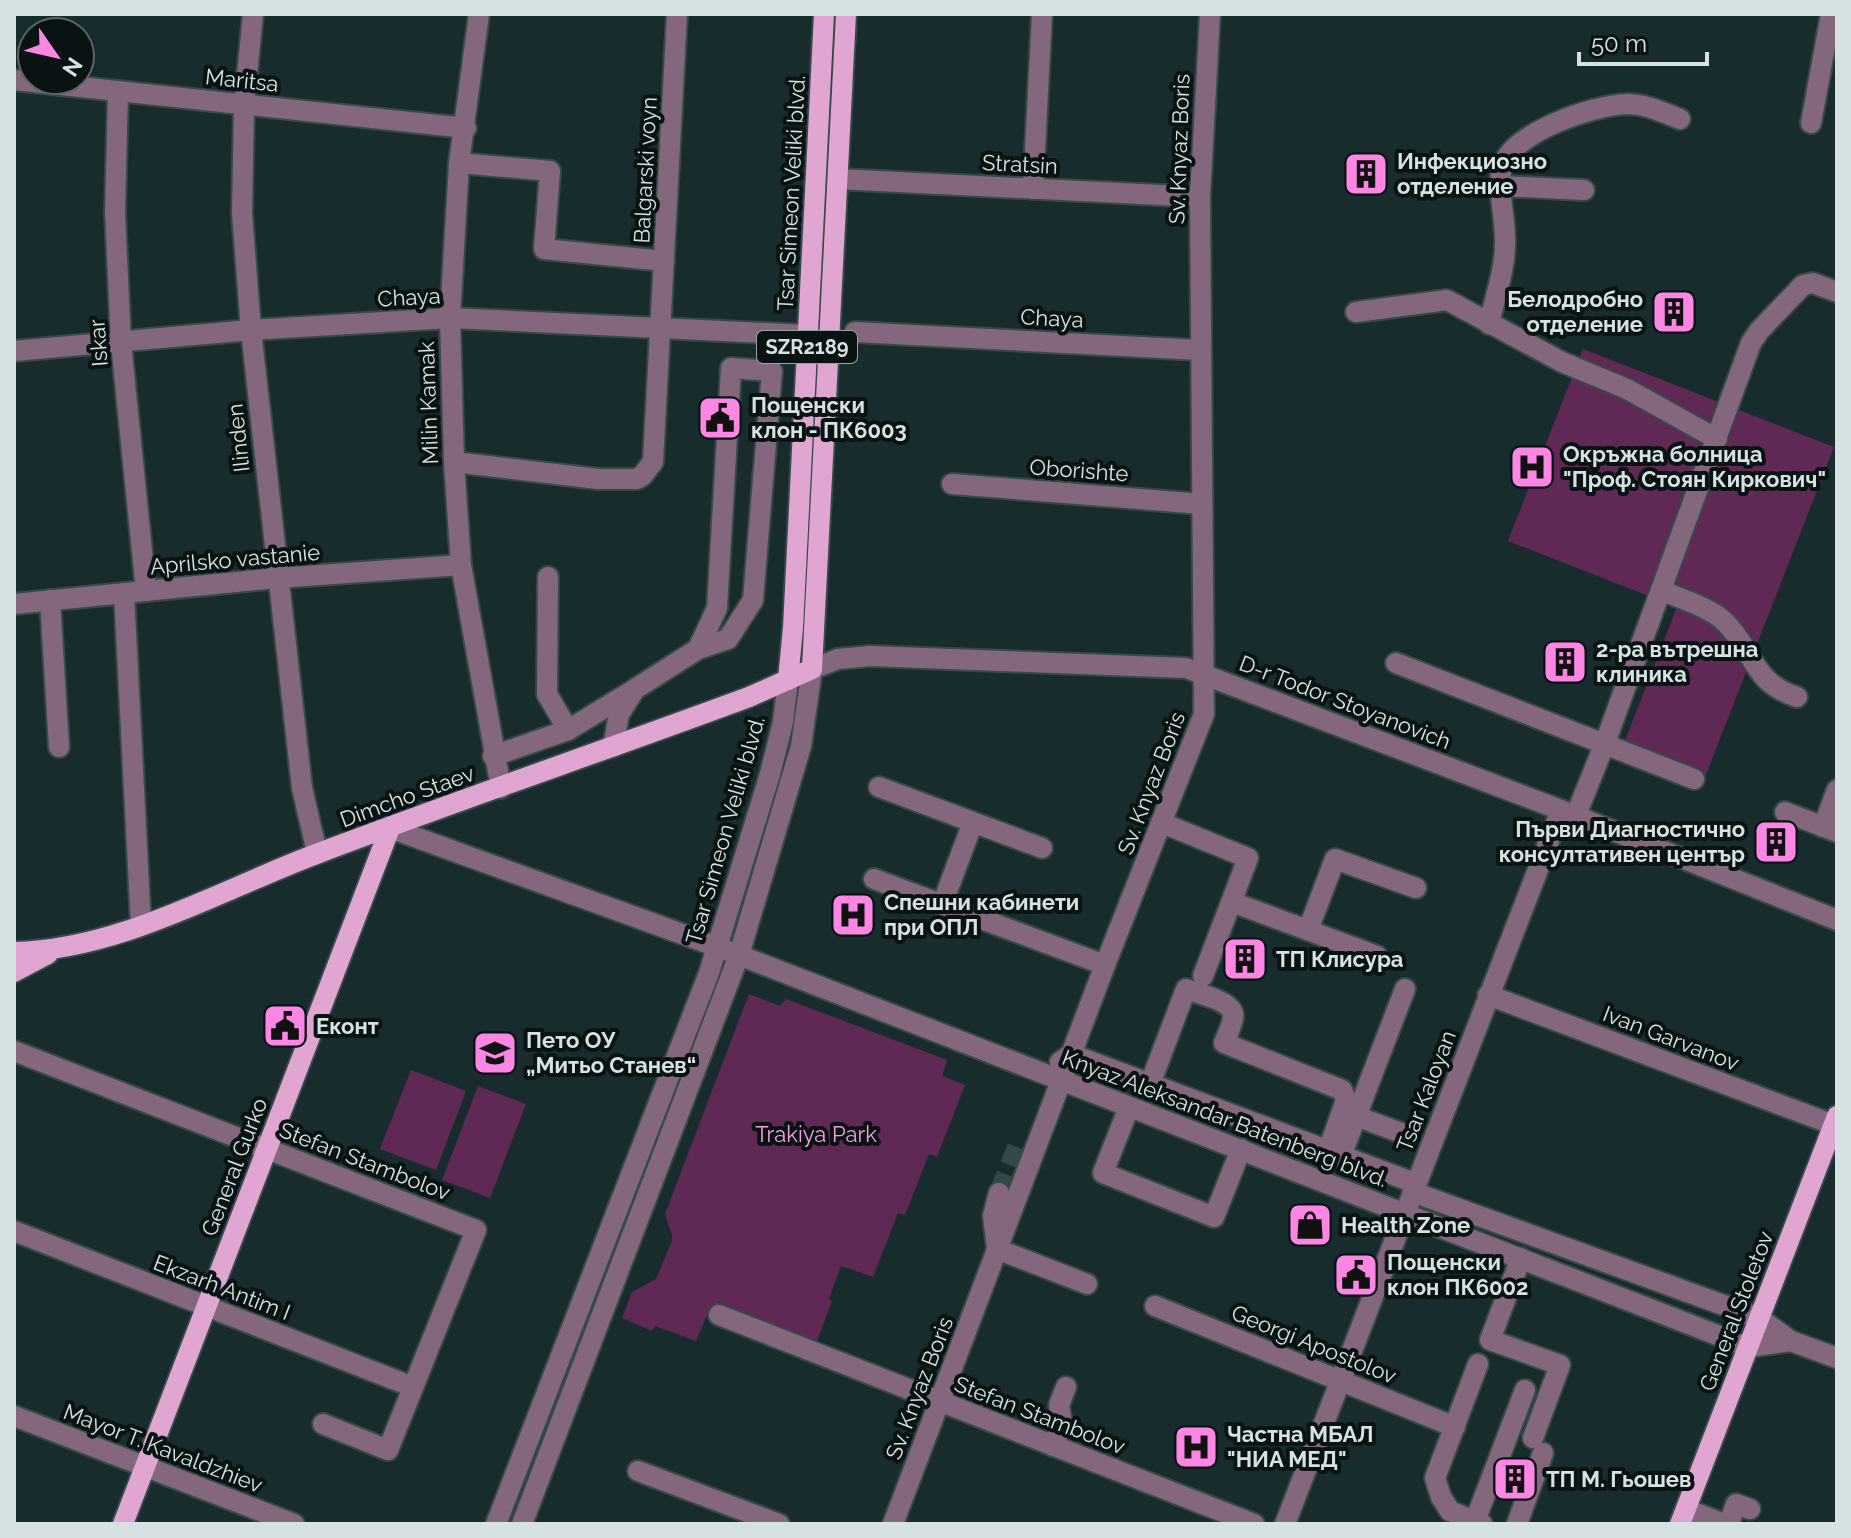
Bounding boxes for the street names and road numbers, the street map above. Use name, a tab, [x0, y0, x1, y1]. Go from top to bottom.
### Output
street label: Maritsa	[204, 63, 280, 97]
street label: Sv. Knyaz Boris	[1163, 73, 1195, 225]
street label: Tsar Simeon Veliki blvd.	[772, 74, 810, 312]
street label: Balgarski voyn	[628, 96, 662, 244]
street label: Stratsin	[982, 149, 1058, 179]
street label: Chaya	[377, 282, 441, 312]
street label: Chaya	[1020, 303, 1084, 333]
street label: Iskar	[83, 318, 113, 368]
road number: SZR2189	[757, 331, 857, 363]
street label: Milin Kamak	[413, 341, 443, 465]
street label: Ilinden	[221, 403, 255, 473]
street label: Oborishte	[1029, 454, 1129, 486]
street label: Aprilsko vastanie	[149, 539, 321, 579]
street label: D-r Todor Stoyanovich	[1236, 650, 1454, 754]
street label: Sv. Knyaz Boris	[1112, 708, 1190, 858]
street label: Tsar Simeon Veliki blvd.	[680, 713, 770, 947]
street label: Dimcho Staev	[336, 760, 478, 832]
street label: Ivan Garvanov	[1599, 1000, 1743, 1076]
street label: Tsar Kaloyan	[1391, 1027, 1461, 1155]
street label: Knyaz Aleksandar Batenberg blvd.	[1059, 1044, 1391, 1192]
street label: General Gurko	[196, 1094, 272, 1240]
street label: Stefan Stambolov	[276, 1117, 454, 1206]
street label: General Stoletov	[1694, 1227, 1778, 1394]
street label: Ekzarh Antim I	[150, 1249, 294, 1325]
street label: Georgi Apostolov	[1228, 1299, 1400, 1389]
street label: Sv. Knyaz Boris	[880, 1313, 958, 1463]
street label: Stefan Stambolov	[951, 1371, 1129, 1460]
street label: Mayor T. Kavaldzhiev	[60, 1398, 266, 1498]

